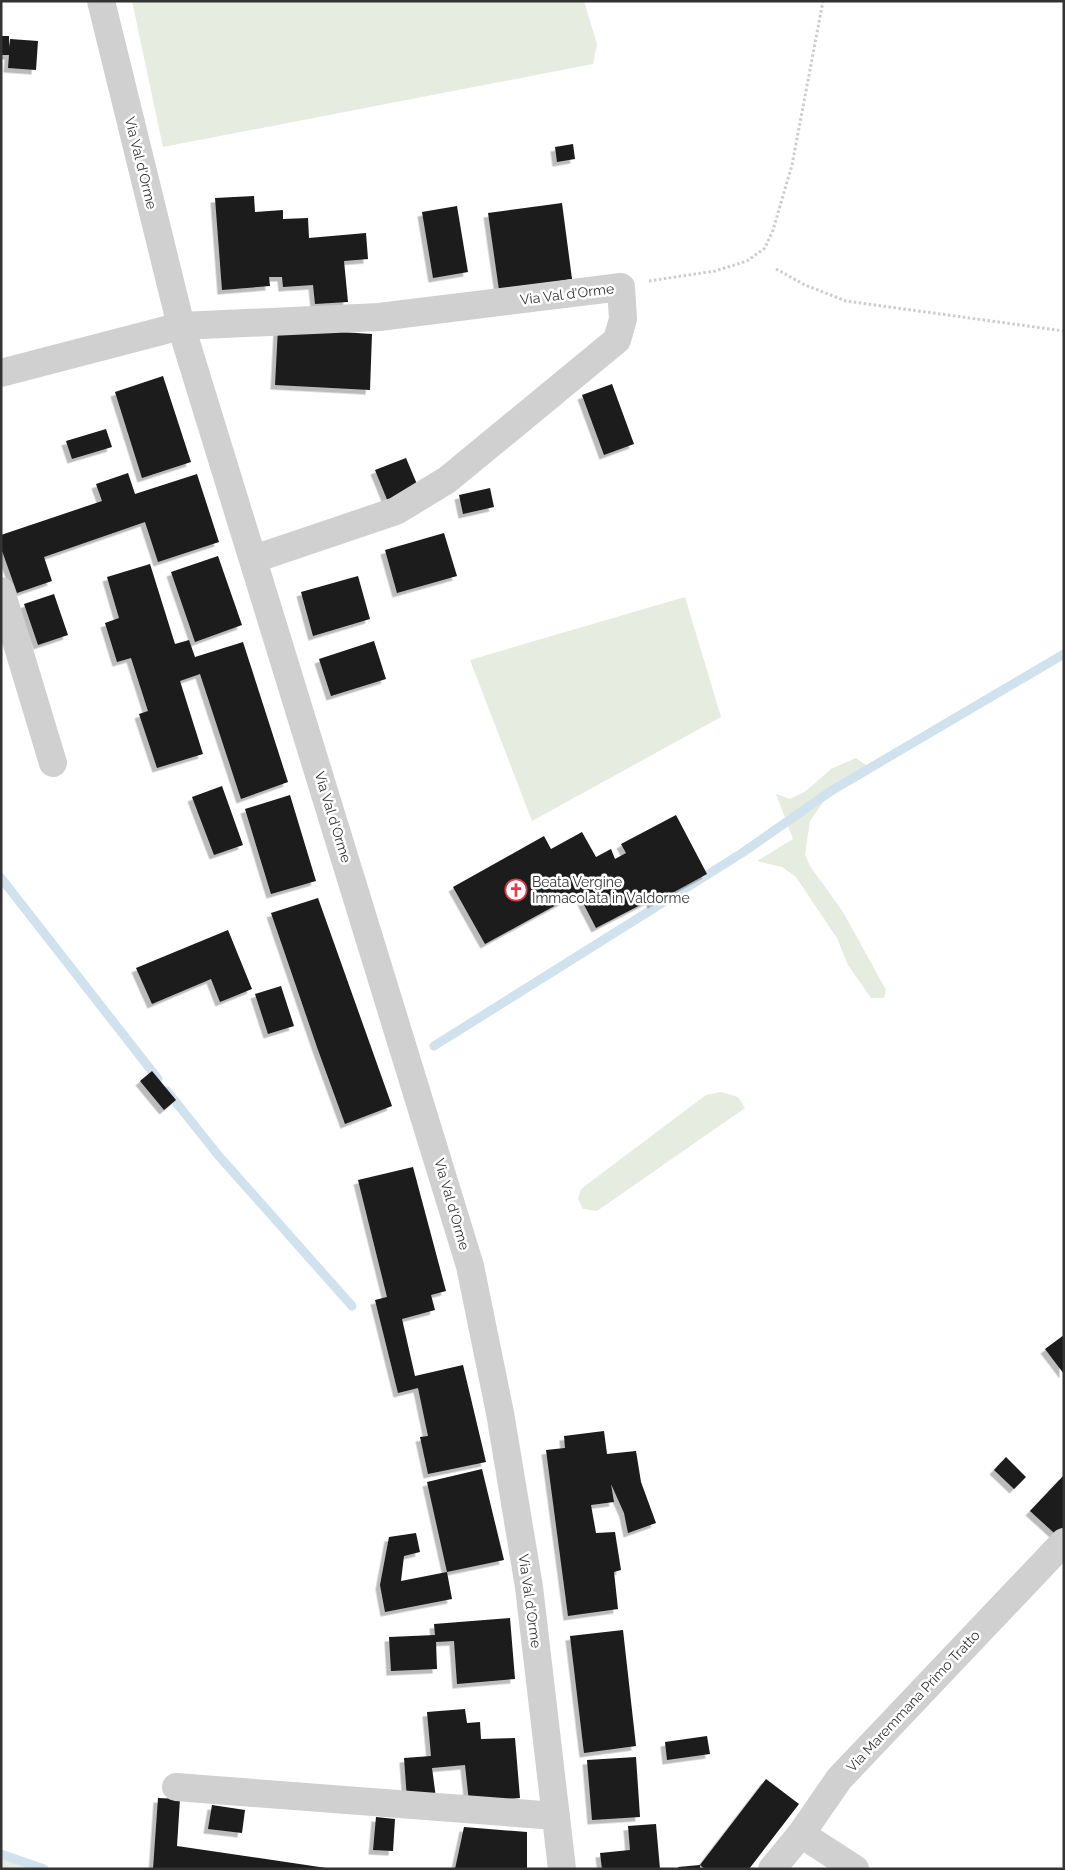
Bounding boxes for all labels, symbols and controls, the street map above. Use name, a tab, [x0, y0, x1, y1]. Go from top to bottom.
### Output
street label: Via Val d'Orme	[122, 115, 160, 211]
street label: Via Val d'Orme	[519, 280, 615, 308]
street label: Via Val d'Orme	[312, 769, 354, 865]
place label: Beata Vergine Immacolata in Valdorme	[532, 874, 690, 906]
church icon: Beata Vergine Immacolata in Valdorme	[504, 878, 528, 902]
street label: Via Val d'Orme	[431, 1156, 473, 1252]
street label: Via Val d'Orme	[515, 1553, 545, 1649]
street label: Via Maremmana Primo Tratto	[843, 1627, 983, 1775]

